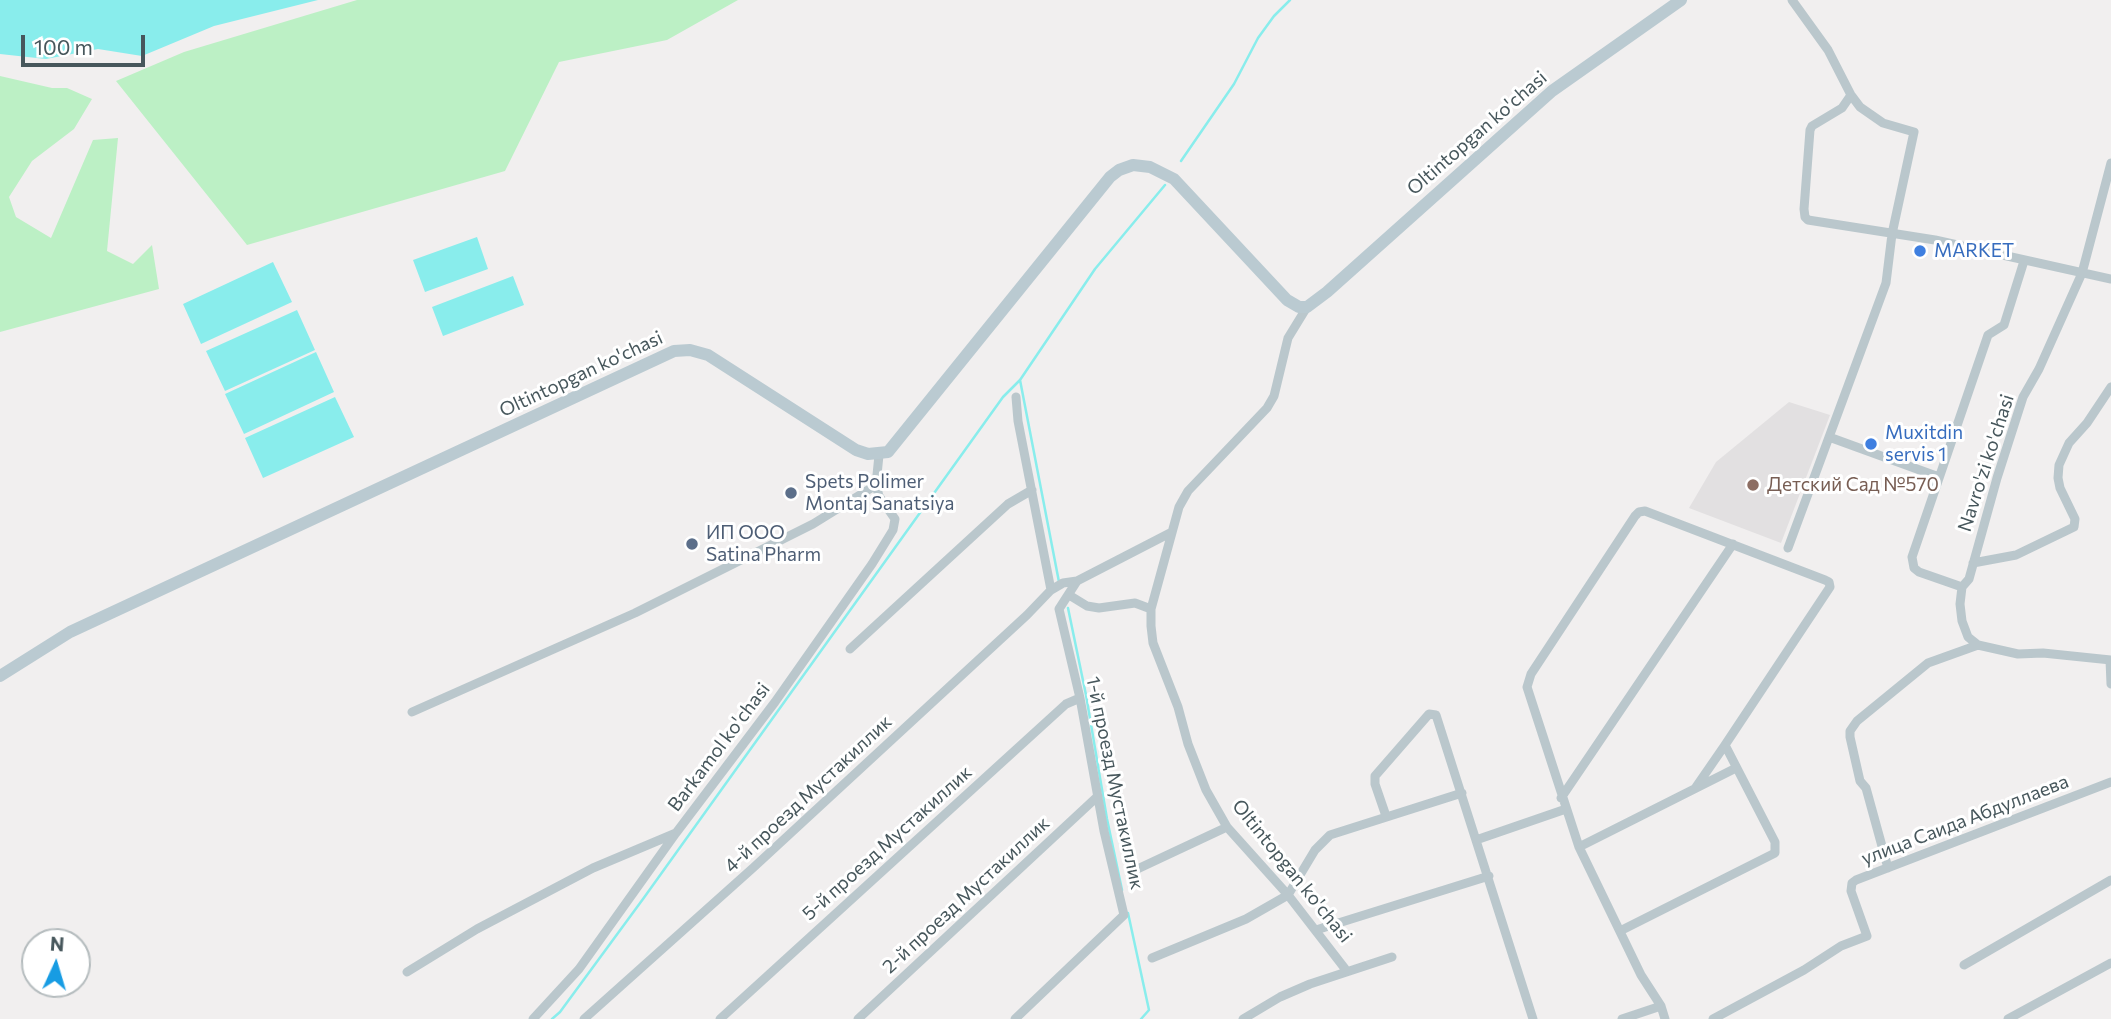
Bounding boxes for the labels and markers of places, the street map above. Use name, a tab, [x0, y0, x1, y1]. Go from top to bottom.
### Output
place label: MARKET	[1934, 240, 2014, 262]
marker: MARKET	[1912, 243, 1928, 259]
place label: Muxitdin servis 1	[1885, 422, 1963, 466]
marker: Muxitdin servis 1	[1863, 436, 1879, 452]
place label: Spets Polimer Montaj Sanatsiya	[805, 471, 954, 515]
place label: Детский Сад №570	[1767, 474, 1939, 496]
marker: Детский Сад №570	[1745, 477, 1761, 493]
marker: Spets Polimer Montaj Sanatsiya	[783, 485, 799, 501]
place label: ИП ООО Satina Pharm	[706, 522, 821, 566]
marker: ИП ООО Satina Pharm	[684, 536, 700, 552]

